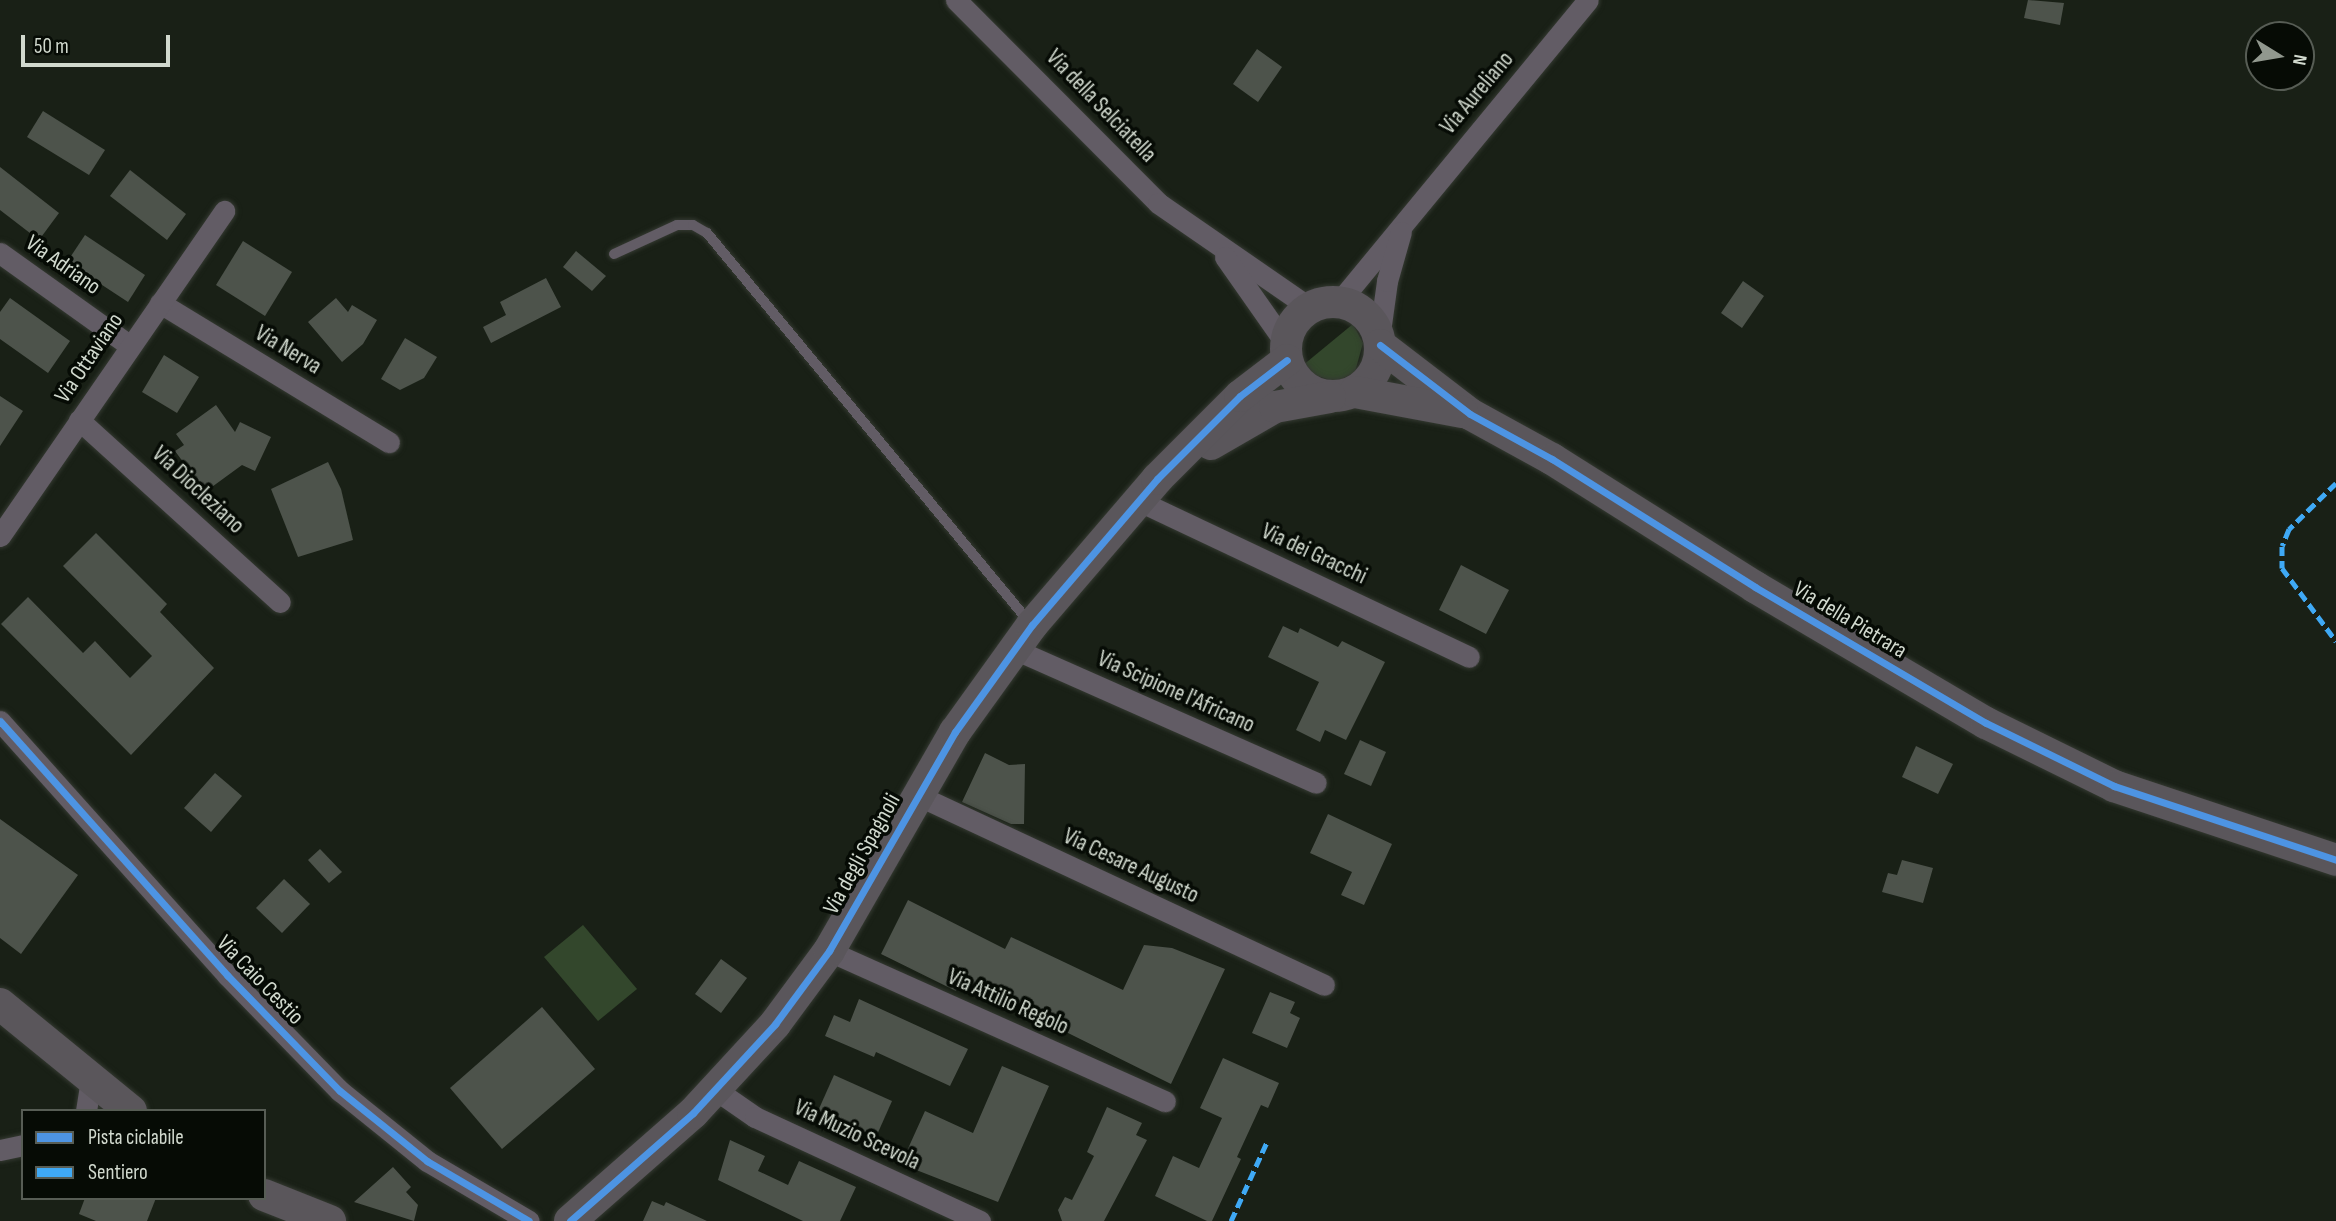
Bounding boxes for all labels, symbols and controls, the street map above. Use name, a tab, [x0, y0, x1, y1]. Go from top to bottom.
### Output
scale bar	[24, 21, 173, 65]
north arrow	[2245, 21, 2315, 91]
text: 50 m	[34, 34, 69, 59]
street label: Via della Selciatella	[1040, 44, 1162, 168]
street label: Via Aureliano	[1434, 46, 1520, 140]
text: N	[2287, 53, 2311, 67]
street label: Via Adriano	[20, 229, 106, 301]
street label: Via Ottaviano	[49, 308, 129, 408]
street label: Via Nerva	[250, 320, 326, 380]
street label: Via Diocleziano	[146, 440, 250, 540]
street label: Via dei Gracchi	[1257, 518, 1371, 590]
street label: Via della Pietrara	[1788, 575, 1912, 665]
street label: Via Scipione l'Africano	[1093, 645, 1259, 739]
street label: Via degli Spagnoli	[818, 789, 906, 919]
street label: Via Cesare Augusto	[1059, 823, 1203, 909]
street label: Via Caio Cestio	[211, 930, 309, 1030]
street label: Via Attilio Regolo	[943, 963, 1073, 1041]
street label: Via Muzio Scevola	[790, 1094, 924, 1176]
legend	[21, 1109, 266, 1200]
text: Pista ciclabile	[88, 1125, 184, 1150]
text: Sentiero	[88, 1160, 148, 1185]

